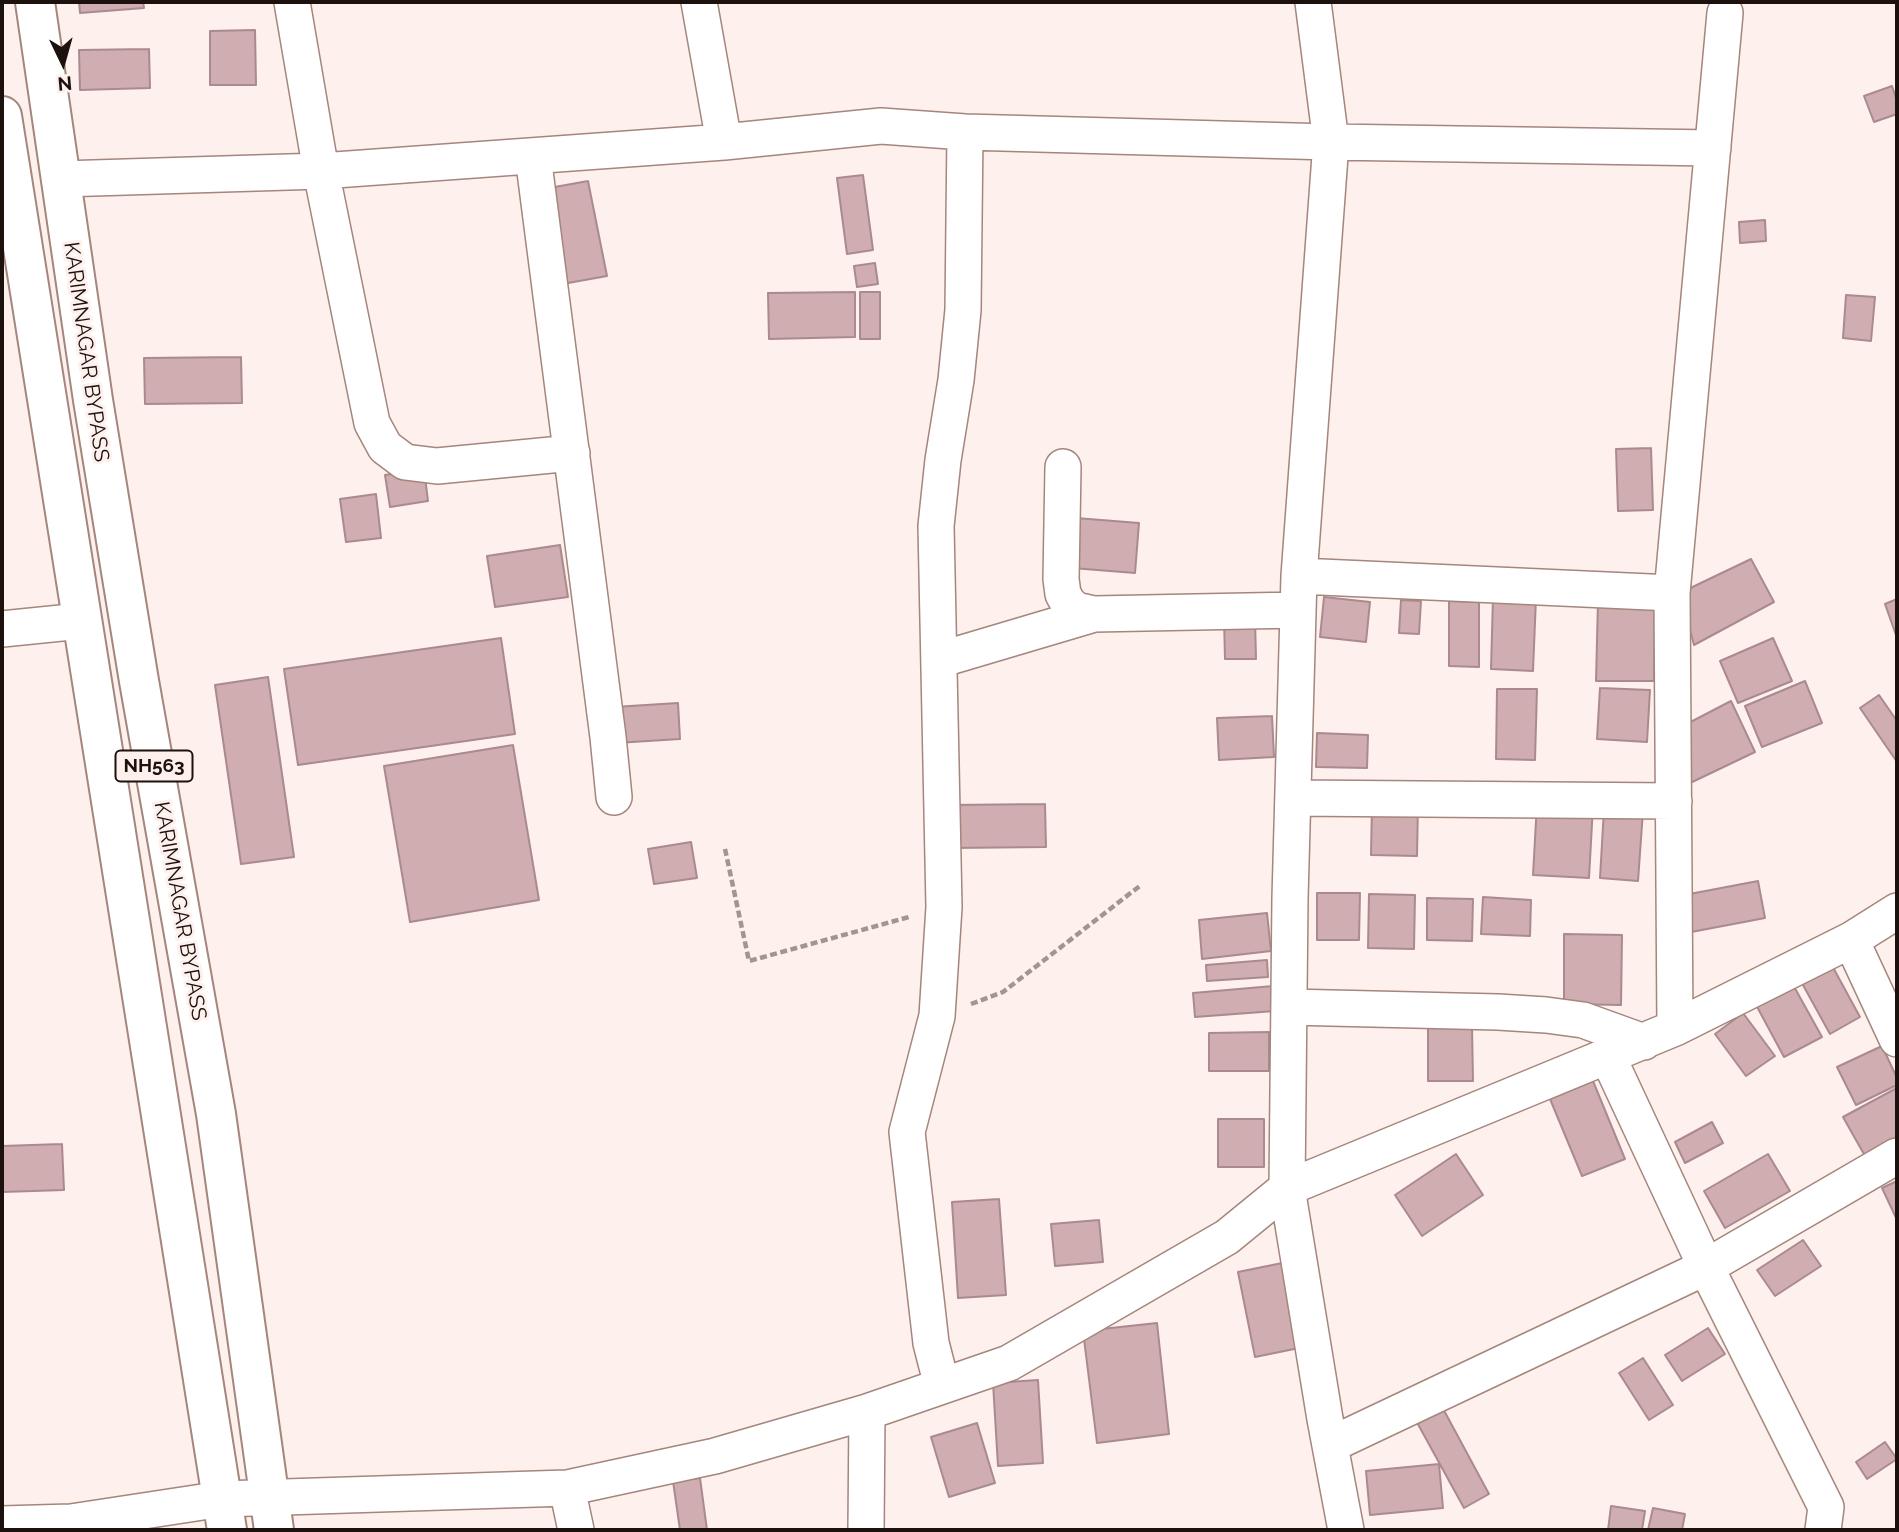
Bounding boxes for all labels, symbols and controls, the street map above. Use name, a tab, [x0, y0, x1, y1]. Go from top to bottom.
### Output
north arrow	[28, 28, 98, 98]
text: N	[57, 72, 73, 96]
street label: KARIMNAGAR BYPASS	[58, 240, 114, 464]
road number: NH563	[116, 750, 192, 782]
street label: KARIMNAGAR BYPASS	[148, 800, 212, 1022]

